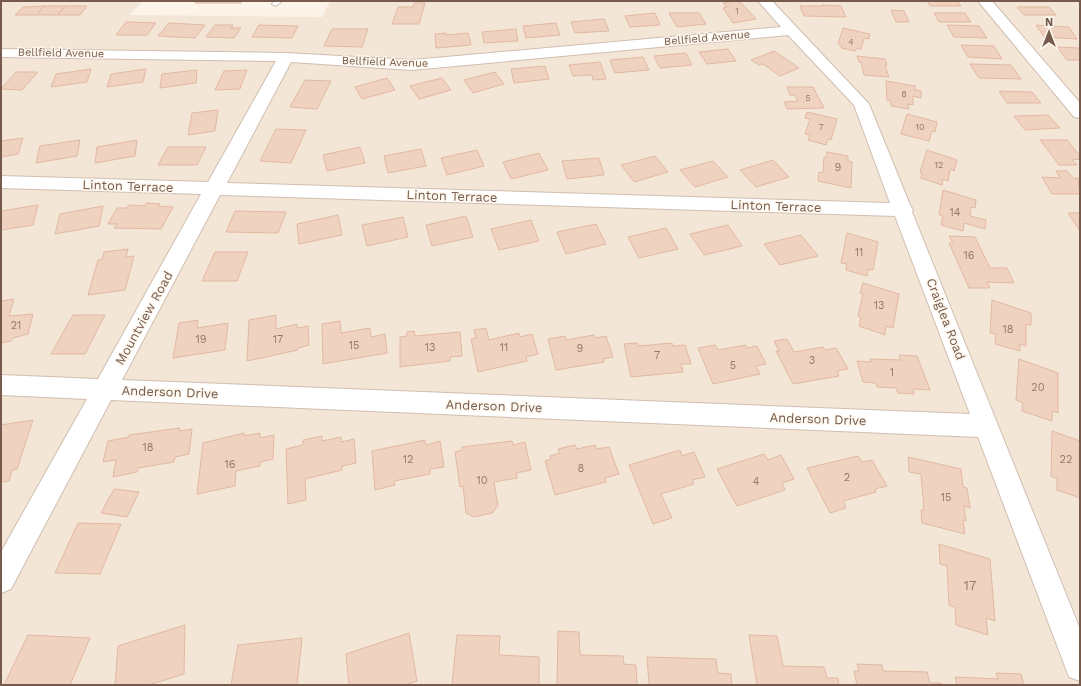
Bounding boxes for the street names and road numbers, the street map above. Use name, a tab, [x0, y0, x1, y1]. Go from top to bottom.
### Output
street label: Bellfield Avenue	[663, 28, 751, 48]
street label: Bellfield Avenue	[18, 46, 104, 60]
street label: Bellfield Avenue	[342, 54, 428, 70]
street label: Linton Terrace	[82, 177, 174, 195]
street label: Linton Terrace	[406, 187, 498, 205]
street label: Linton Terrace	[730, 197, 822, 215]
street label: Mountview Road	[112, 269, 176, 367]
street label: Craiglea Road	[924, 276, 968, 362]
street label: Anderson Drive	[121, 383, 219, 401]
street label: Anderson Drive	[445, 397, 543, 415]
street label: Anderson Drive	[769, 410, 867, 428]

